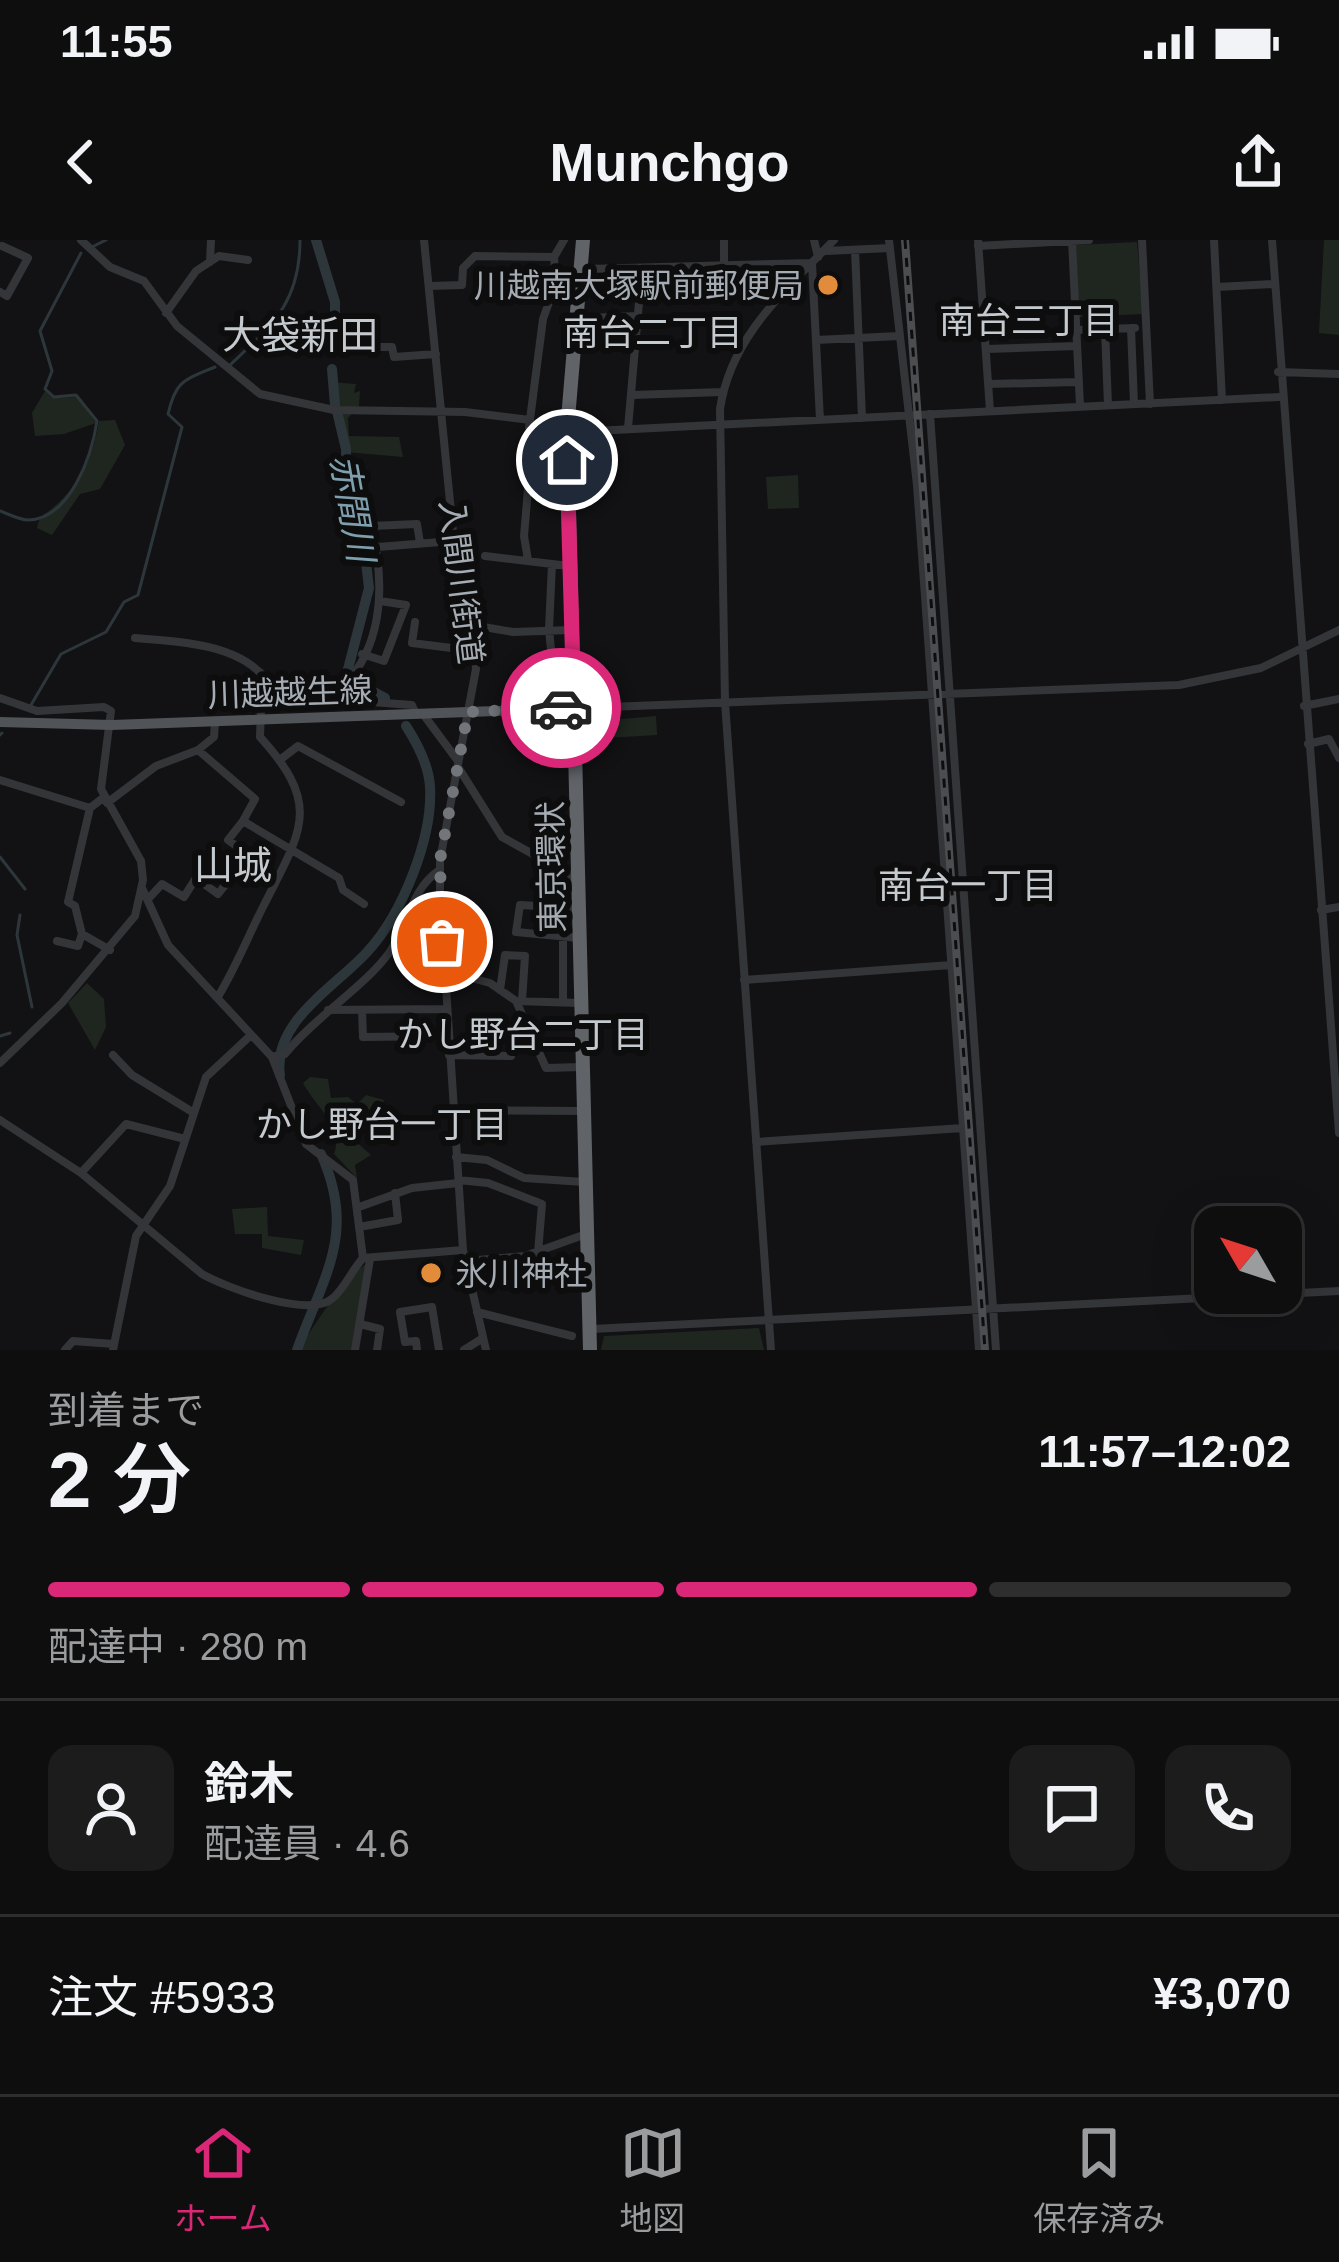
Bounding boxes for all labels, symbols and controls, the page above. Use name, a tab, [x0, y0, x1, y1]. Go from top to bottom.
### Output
text: 11:55	[60, 16, 173, 67]
icon: back	[48, 129, 114, 195]
icon: share	[1225, 129, 1291, 195]
text: Munchgo	[550, 132, 789, 192]
place label: 川越南大塚駅前郵便局	[474, 267, 804, 304]
marker: 川越南大塚駅前郵便局	[815, 272, 841, 298]
district label: 南台三丁目	[939, 300, 1119, 341]
district label: 南台二丁目	[563, 312, 743, 353]
district label: 大袋新田	[222, 314, 378, 357]
pin	[516, 409, 618, 511]
icon: home	[534, 427, 600, 493]
water label: 赤間川	[323, 451, 383, 569]
street label: 入間川街道	[433, 498, 490, 666]
courier	[501, 648, 621, 768]
street label: 川越越生線	[207, 671, 373, 714]
icon: car	[528, 675, 594, 741]
street label: 東京環状	[532, 801, 571, 933]
district label: 山城	[194, 844, 272, 887]
district label: 南台一丁目	[878, 865, 1058, 906]
pin	[391, 891, 493, 993]
icon: bag	[409, 909, 475, 975]
district label: かし野台二丁目	[397, 1014, 649, 1055]
district label: かし野台一丁目	[256, 1104, 508, 1145]
north arrow	[1194, 1206, 1302, 1314]
map controls	[1194, 1206, 1302, 1314]
place label: 氷川神社	[455, 1255, 587, 1292]
marker: 氷川神社	[418, 1260, 444, 1286]
text: 到着まで	[48, 1389, 204, 1432]
text: 11:57–12:02	[1038, 1426, 1291, 1477]
text: 2 分	[48, 1436, 191, 1524]
text: 配達中 · 280 m	[48, 1625, 308, 1668]
button: person	[48, 1745, 174, 1871]
button: chat	[1009, 1745, 1135, 1871]
button: phone	[1165, 1745, 1291, 1871]
text: 鈴木	[204, 1758, 294, 1809]
text: 配達員 · 4.6	[204, 1822, 410, 1865]
text: ¥3,070	[1153, 1968, 1291, 2019]
text: 注文 #5933	[48, 1972, 276, 2023]
tab: ホーム	[174, 2120, 272, 2240]
tab: 地図	[620, 2120, 686, 2240]
tab: 保存済み	[1033, 2120, 1165, 2240]

